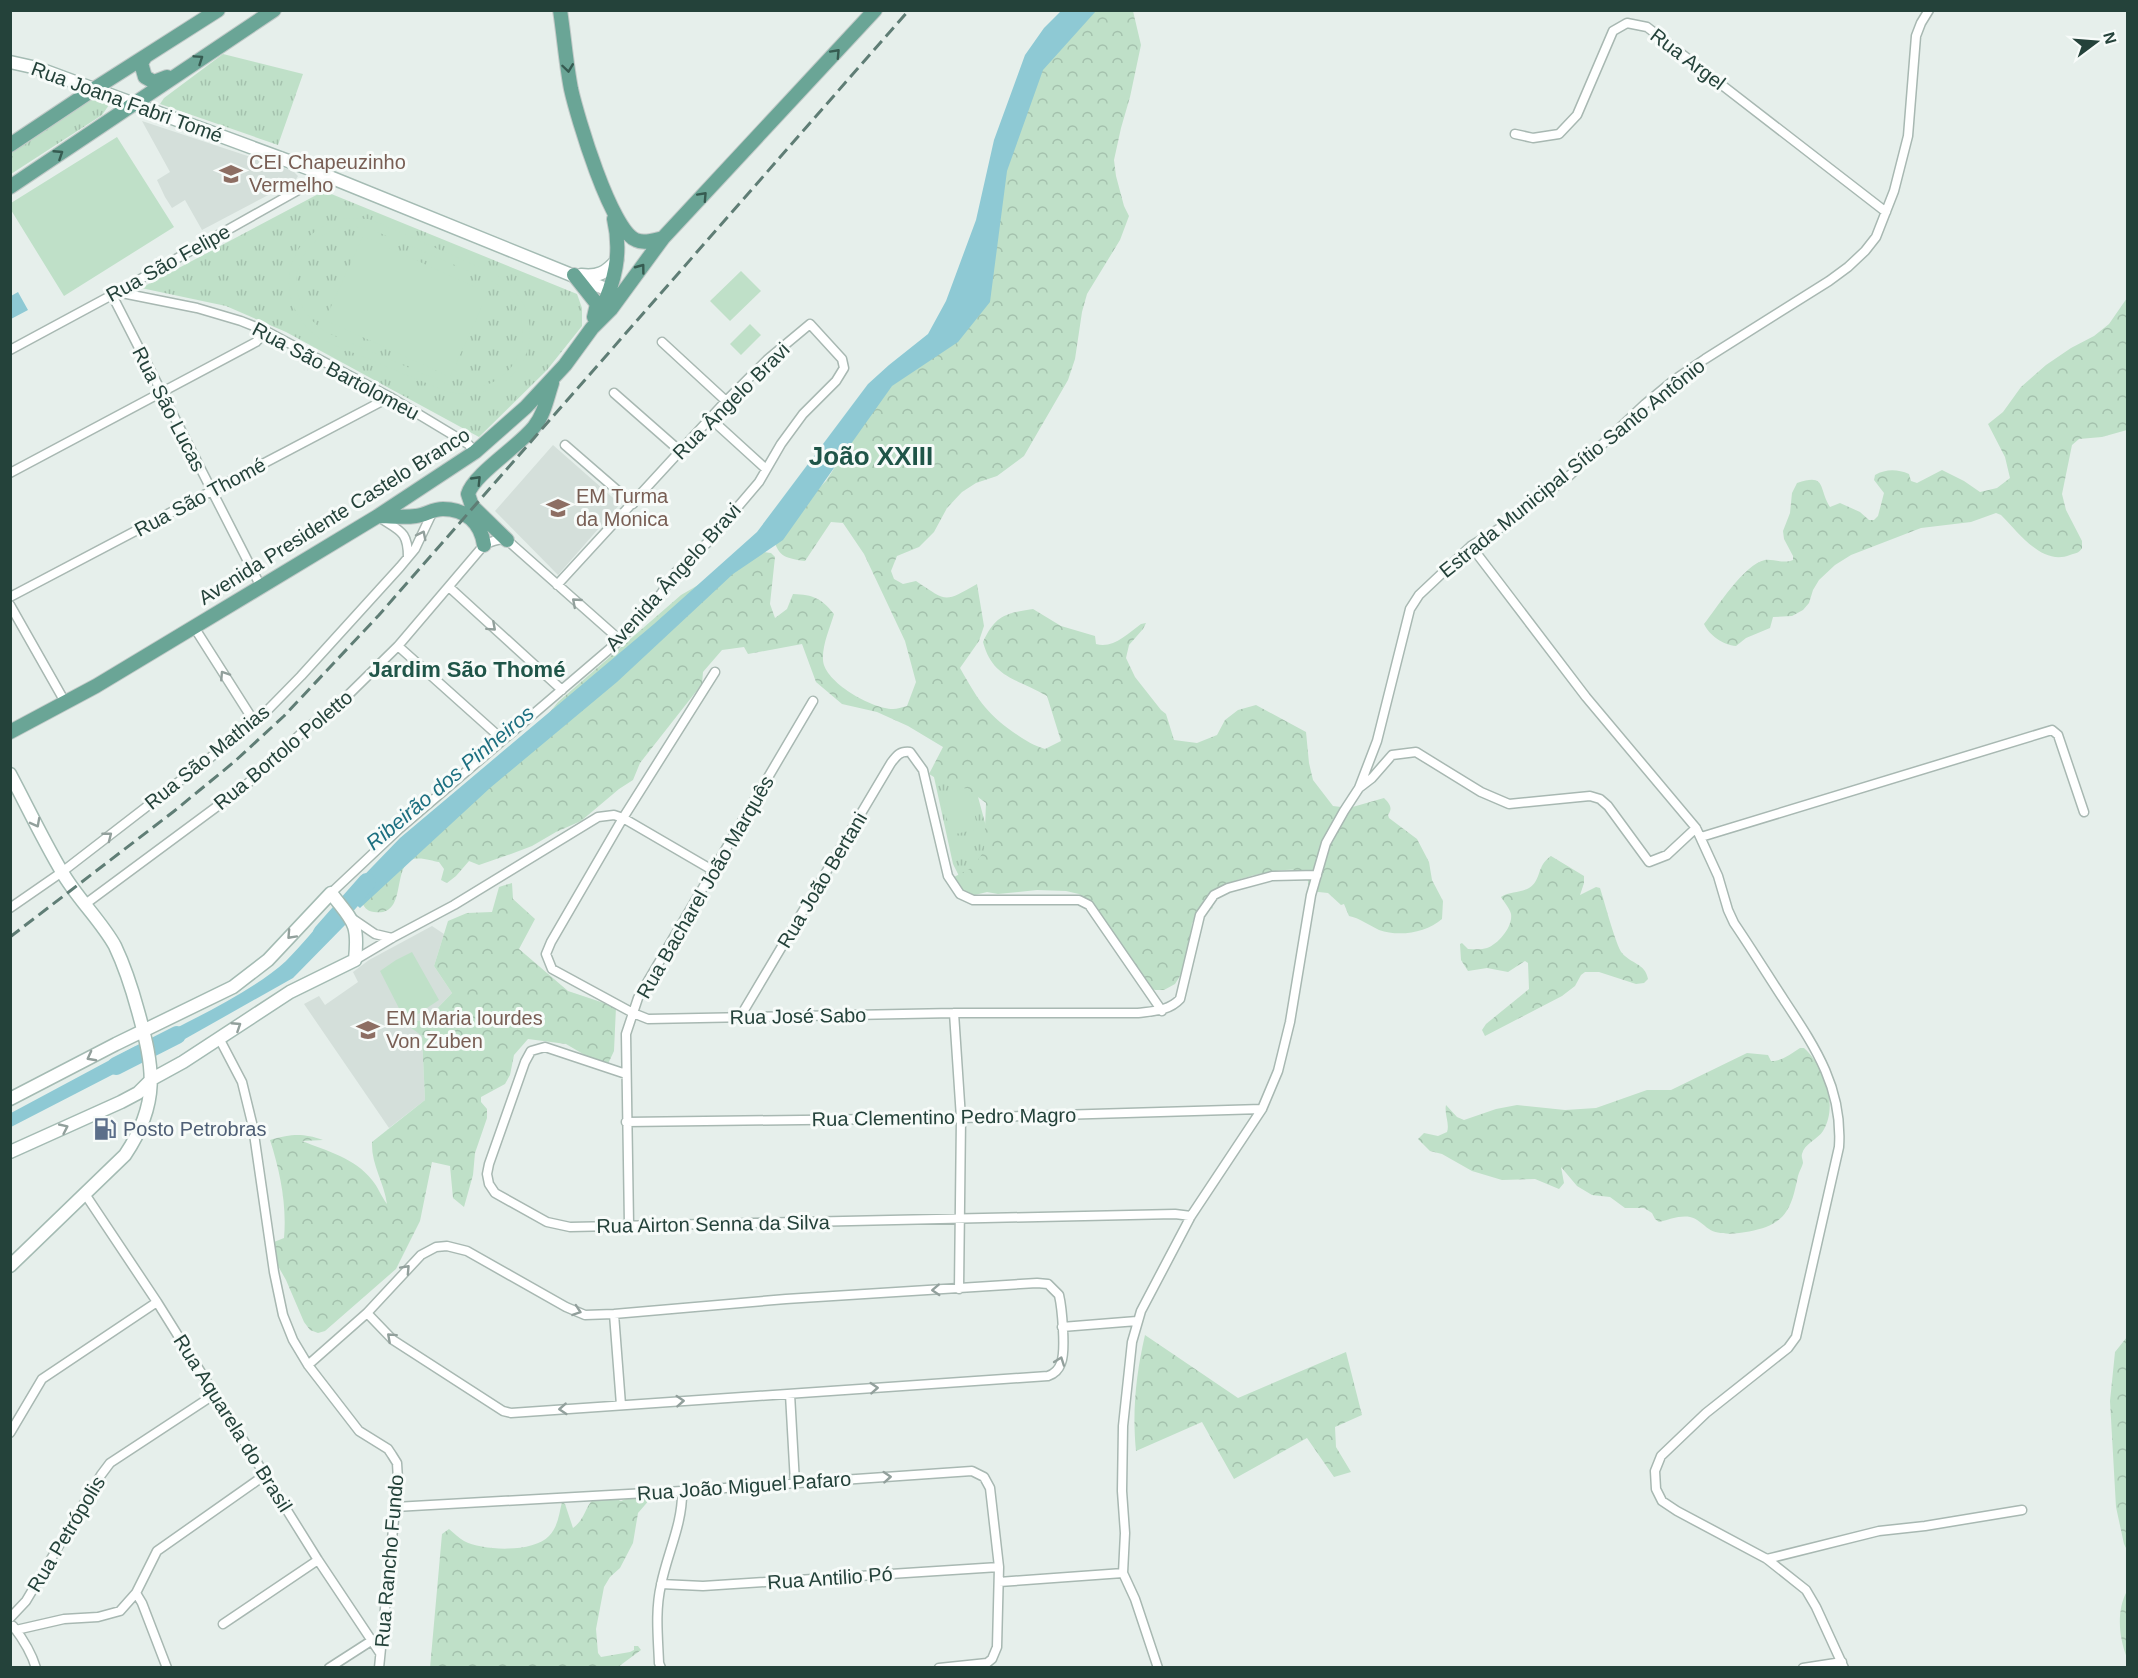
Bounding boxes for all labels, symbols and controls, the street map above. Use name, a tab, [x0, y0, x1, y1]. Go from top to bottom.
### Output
north arrow	[2066, 12, 2126, 72]
street label: Rua Argel	[1646, 24, 1730, 94]
text: N	[2100, 30, 2120, 46]
one-way arrow	[828, 49, 839, 60]
one-way arrow	[192, 55, 203, 66]
street label: Rua Joana Fabri Tomé	[28, 57, 226, 147]
one-way arrow	[562, 64, 574, 73]
one-way arrow	[53, 151, 64, 162]
place label: CEI Chapeuzinho Vermelho	[249, 151, 406, 196]
school or university icon: CEI Chapeuzinho Vermelho	[218, 161, 244, 187]
one-way arrow	[696, 192, 707, 202]
street label: Rua São Felipe	[102, 220, 234, 306]
one-way arrow	[634, 263, 645, 274]
street label: Rua São Bartolomeu	[249, 318, 423, 424]
street label: Rua Ângelo Bravi	[668, 338, 794, 464]
street label: Rua São Lucas	[128, 343, 210, 475]
street label: Estrada Municipal Sítio Santo Antônio	[1435, 354, 1709, 582]
street label: Avenida Presidente Castelo Branco	[194, 423, 474, 609]
district label: João XXIII	[809, 441, 933, 471]
street label: Rua São Thomé	[131, 453, 269, 541]
one-way arrow	[470, 476, 481, 486]
place label: EM Turma da Monica	[576, 485, 669, 530]
school or university icon: EM Turma da Monica	[545, 495, 571, 521]
street label: Avenida Ângelo Bravi	[601, 499, 745, 655]
one-way arrow	[414, 530, 426, 541]
one-way arrow	[572, 598, 583, 609]
one-way arrow	[485, 620, 496, 631]
district label: Jardim São Thomé	[369, 657, 565, 682]
one-way arrow	[220, 671, 232, 681]
street label: Rua Bortolo Poletto	[209, 686, 357, 814]
street label: Rua São Mathias	[140, 700, 274, 814]
water label: Ribeirão dos Pinheiros	[361, 701, 538, 854]
street label: Rua Bacharel João Marquês	[632, 772, 778, 1002]
street label: Rua João Bertani	[773, 808, 871, 952]
one-way arrow	[29, 817, 40, 827]
one-way arrow	[102, 833, 113, 844]
one-way arrow	[287, 929, 298, 939]
street label: Rua José Sabo	[729, 1004, 867, 1028]
place label: EM Maria lourdes Von Zuben	[386, 1007, 543, 1052]
school or university icon: EM Maria lourdes Von Zuben	[355, 1017, 381, 1043]
one-way arrow	[231, 1022, 241, 1034]
one-way arrow	[87, 1050, 97, 1061]
street label: Rua Clementino Pedro Magro	[812, 1104, 1076, 1130]
fuel station icon: Posto Petrobras	[92, 1116, 118, 1142]
place label: Posto Petrobras	[123, 1118, 266, 1140]
one-way arrow	[57, 1124, 68, 1136]
street label: Rua Airton Senna da Silva	[596, 1211, 831, 1237]
one-way arrow	[399, 1266, 410, 1276]
one-way arrow	[932, 1284, 941, 1297]
one-way arrow	[571, 1304, 581, 1317]
street label: Rua Aquarela do Brasil	[169, 1330, 297, 1516]
one-way arrow	[387, 1333, 398, 1344]
one-way arrow	[1052, 1356, 1065, 1366]
one-way arrow	[870, 1382, 879, 1395]
one-way arrow	[675, 1395, 684, 1408]
one-way arrow	[558, 1403, 567, 1416]
street label: Rua João Miguel Pafaro	[636, 1468, 852, 1504]
one-way arrow	[883, 1470, 892, 1483]
street label: Rua Petrópolis	[23, 1472, 109, 1596]
street label: Rua Rancho Fundo	[370, 1474, 408, 1648]
street label: Rua Antilio Pó	[767, 1563, 893, 1593]

